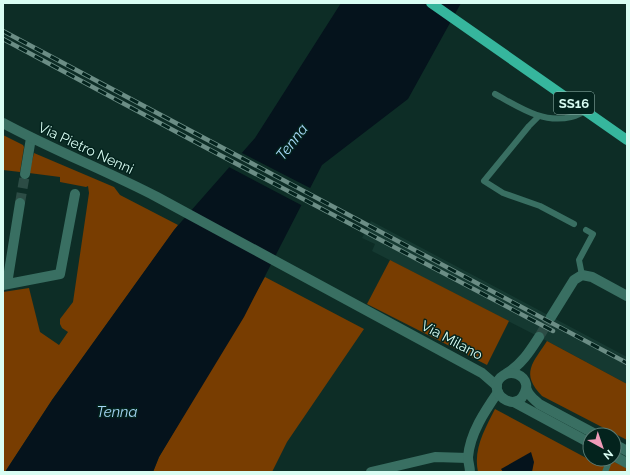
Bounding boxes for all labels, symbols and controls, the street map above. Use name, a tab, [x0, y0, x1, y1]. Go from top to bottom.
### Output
road number: SS16	[554, 92, 594, 114]
street label: Via Pietro Nenni	[36, 119, 136, 177]
water label: Tenna	[272, 120, 312, 164]
street label: Via Milano	[419, 317, 485, 363]
water label: Tenna	[97, 403, 138, 421]
north arrow	[582, 427, 622, 467]
text: N	[601, 447, 616, 462]

